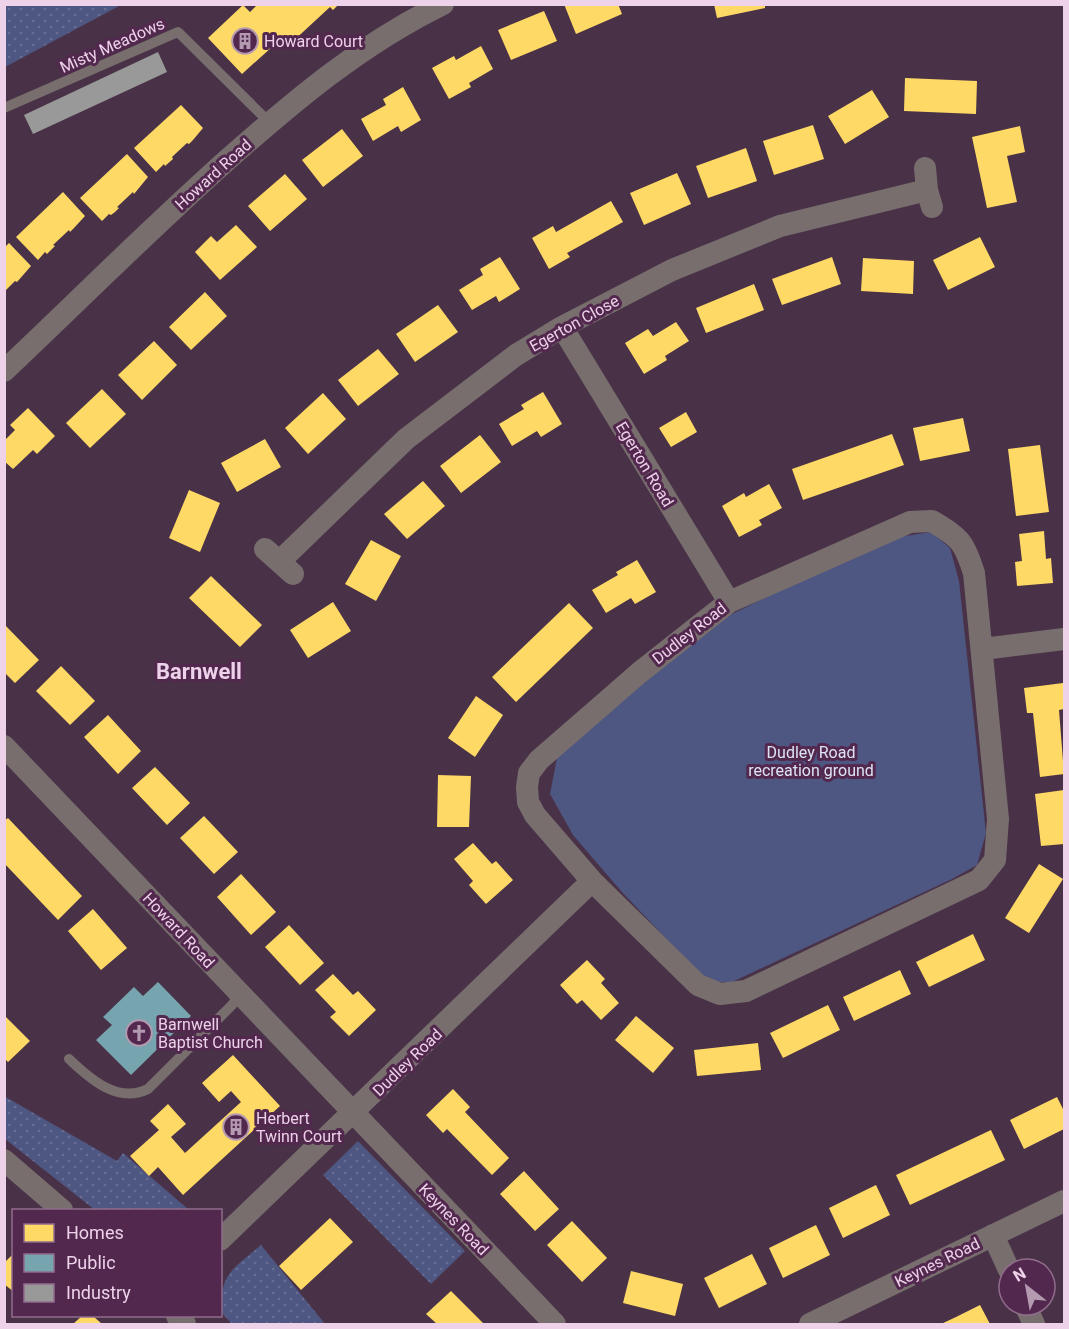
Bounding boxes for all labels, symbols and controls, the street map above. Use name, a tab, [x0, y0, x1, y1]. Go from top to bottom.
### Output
street label: Misty Meadows	[57, 14, 167, 77]
building icon: Howard Court	[230, 26, 260, 56]
place label: Howard Court	[264, 32, 363, 51]
street label: Howard Road	[171, 135, 255, 214]
street label: Egerton Close	[526, 291, 622, 356]
street label: Egerton Road	[612, 418, 677, 510]
street label: Dudley Road	[648, 599, 730, 668]
district label: Barnwell	[156, 659, 242, 684]
park label: Dudley Road recreation ground	[748, 743, 874, 780]
street label: Howard Road	[139, 889, 218, 972]
place label: Barnwell Baptist Church	[158, 1015, 263, 1052]
church icon: Barnwell Baptist Church	[124, 1018, 154, 1048]
street label: Dudley Road	[369, 1025, 446, 1100]
place label: Herbert Twinn Court	[256, 1109, 342, 1146]
building icon: Herbert Twinn Court	[221, 1112, 251, 1142]
street label: Keynes Road	[415, 1180, 492, 1259]
legend	[12, 1209, 222, 1317]
text: Homes	[66, 1222, 124, 1243]
street label: Keynes Road	[892, 1234, 983, 1291]
text: Public	[66, 1252, 116, 1273]
north arrow	[997, 1257, 1057, 1317]
text: N	[1010, 1264, 1029, 1286]
text: Industry	[66, 1282, 131, 1303]

